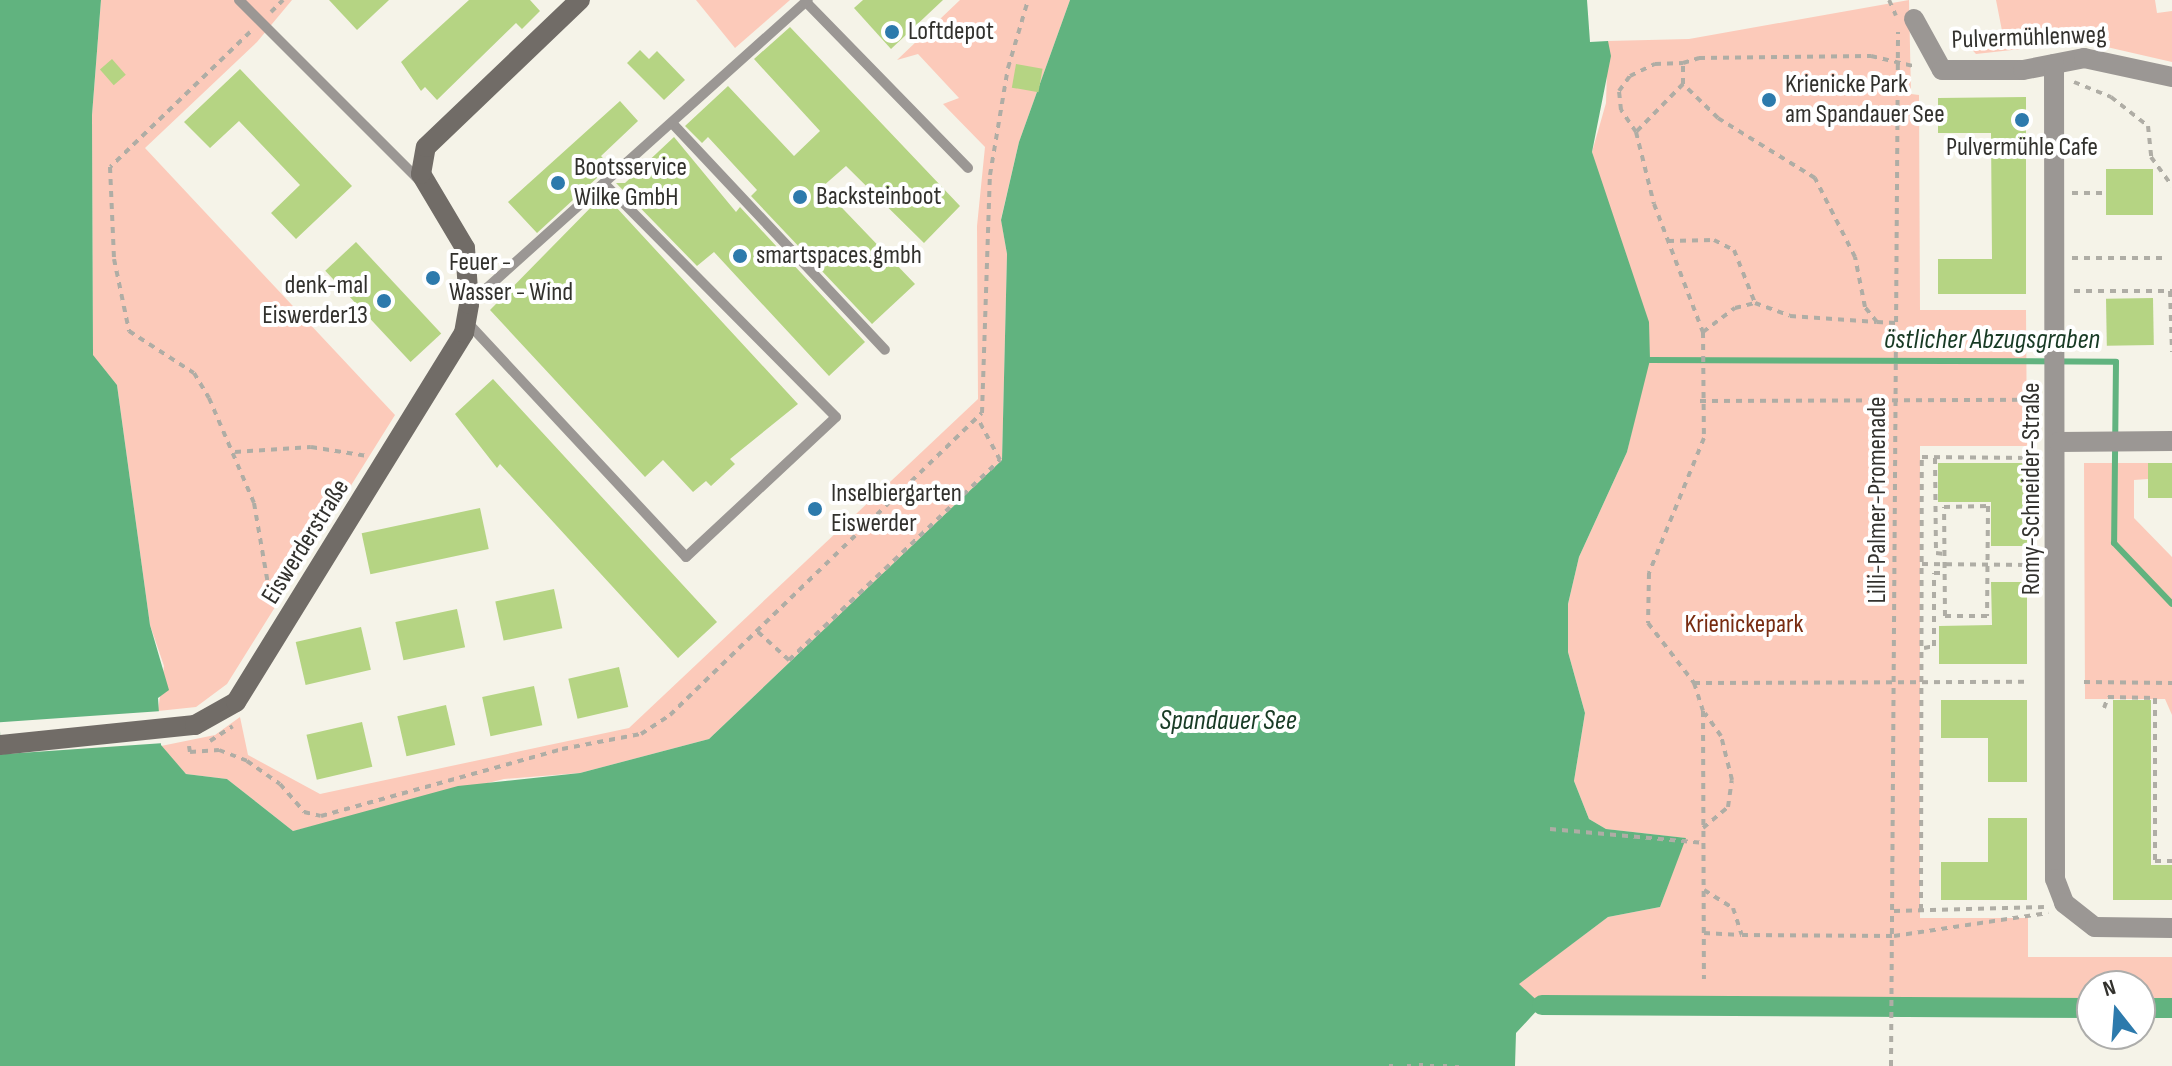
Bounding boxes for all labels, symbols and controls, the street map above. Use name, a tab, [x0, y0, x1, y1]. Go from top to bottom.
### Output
place label: Loftdepot	[908, 16, 994, 48]
street label: Pulvermühlenweg	[1951, 20, 2107, 56]
marker: Loftdepot	[883, 23, 901, 41]
place label: Krienicke Park am Spandauer See	[1785, 69, 1945, 130]
marker: Krienicke Park am Spandauer See	[1760, 91, 1778, 109]
marker: Pulvermühle Cafe	[2013, 111, 2031, 129]
place label: Pulvermühle Cafe	[1946, 132, 2098, 164]
place label: Bootsservice Wilke GmbH	[574, 152, 687, 214]
marker: Bootsservice Wilke GmbH	[549, 174, 567, 192]
place label: Backsteinboot	[816, 181, 941, 213]
marker: Backsteinboot	[791, 188, 809, 206]
place label: smartspaces.gmbh	[756, 240, 922, 272]
place label: Feuer - Wasser - Wind	[449, 247, 573, 308]
marker: smartspaces.gmbh	[731, 247, 749, 265]
marker: Feuer - Wasser - Wind	[424, 269, 442, 287]
place label: denk-mal Eiswerder13	[262, 270, 368, 332]
marker: denk-mal Eiswerder13	[375, 292, 393, 310]
water label: östlicher Abzugsgraben	[1884, 323, 2100, 357]
street label: Romy-Schneider-Straße	[2016, 383, 2048, 595]
street label: Lilli-Palmer-Promenade	[1862, 397, 1894, 603]
street label: Eiswerderstraße	[255, 474, 357, 610]
place label: Inselbiergarten Eiswerder	[831, 478, 962, 540]
marker: Inselbiergarten Eiswerder	[806, 500, 824, 518]
park label: Krienickepark	[1685, 609, 1803, 641]
water label: Spandauer See	[1159, 704, 1297, 738]
north arrow	[2076, 970, 2156, 1050]
text: N	[2100, 974, 2119, 1003]

